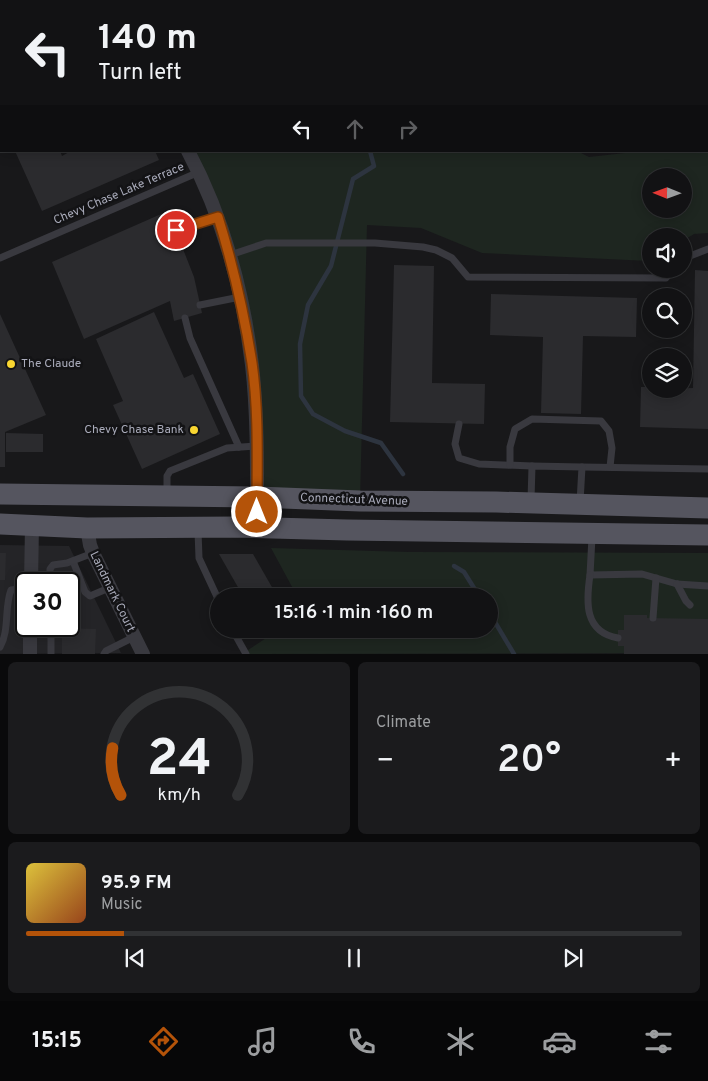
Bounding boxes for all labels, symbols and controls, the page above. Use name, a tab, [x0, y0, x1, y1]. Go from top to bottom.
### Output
text: 140 m	[98, 17, 197, 61]
icon: left	[15, 20, 80, 85]
text: Turn left	[98, 60, 181, 87]
icon: left	[288, 115, 316, 143]
icon: ahead	[341, 115, 369, 143]
icon: right	[394, 115, 422, 143]
street label: Chevy Chase Lake Terrace	[51, 159, 187, 229]
north arrow	[642, 168, 692, 218]
map controls	[642, 168, 692, 398]
pin	[155, 209, 197, 251]
icon: arrive	[162, 216, 190, 244]
button: sound	[642, 228, 692, 278]
button: search	[642, 288, 692, 338]
button: layers	[642, 348, 692, 398]
place label: The Claude	[21, 356, 81, 372]
marker: The Claude	[5, 358, 17, 370]
place label: Chevy Chase Bank	[84, 422, 184, 438]
marker: Chevy Chase Bank	[188, 424, 200, 436]
position arrow	[230, 485, 282, 537]
street label: Connecticut Avenue	[300, 490, 408, 510]
street label: Landmark Court	[86, 549, 138, 635]
speed limit sign: 30	[15, 572, 80, 637]
text: 15:16 · 1 min · 160 m	[275, 601, 433, 625]
text: Climate	[376, 713, 431, 733]
text: 24	[146, 728, 212, 794]
text: 20°	[497, 737, 561, 786]
text: −	[376, 744, 394, 780]
text: +	[664, 744, 682, 780]
text: km/h	[157, 784, 201, 807]
text: 95.9 FM	[101, 871, 172, 895]
text: Music	[101, 895, 142, 915]
icon: previous	[121, 944, 149, 972]
icon: pause	[340, 944, 368, 972]
icon: next	[559, 944, 587, 972]
icon: directions	[146, 1024, 181, 1059]
icon: music	[245, 1024, 280, 1059]
icon: phone	[344, 1024, 379, 1059]
icon: climate	[443, 1024, 478, 1059]
icon: car	[542, 1024, 577, 1059]
icon: filters	[641, 1024, 676, 1059]
text: 15:15	[32, 1028, 82, 1055]

